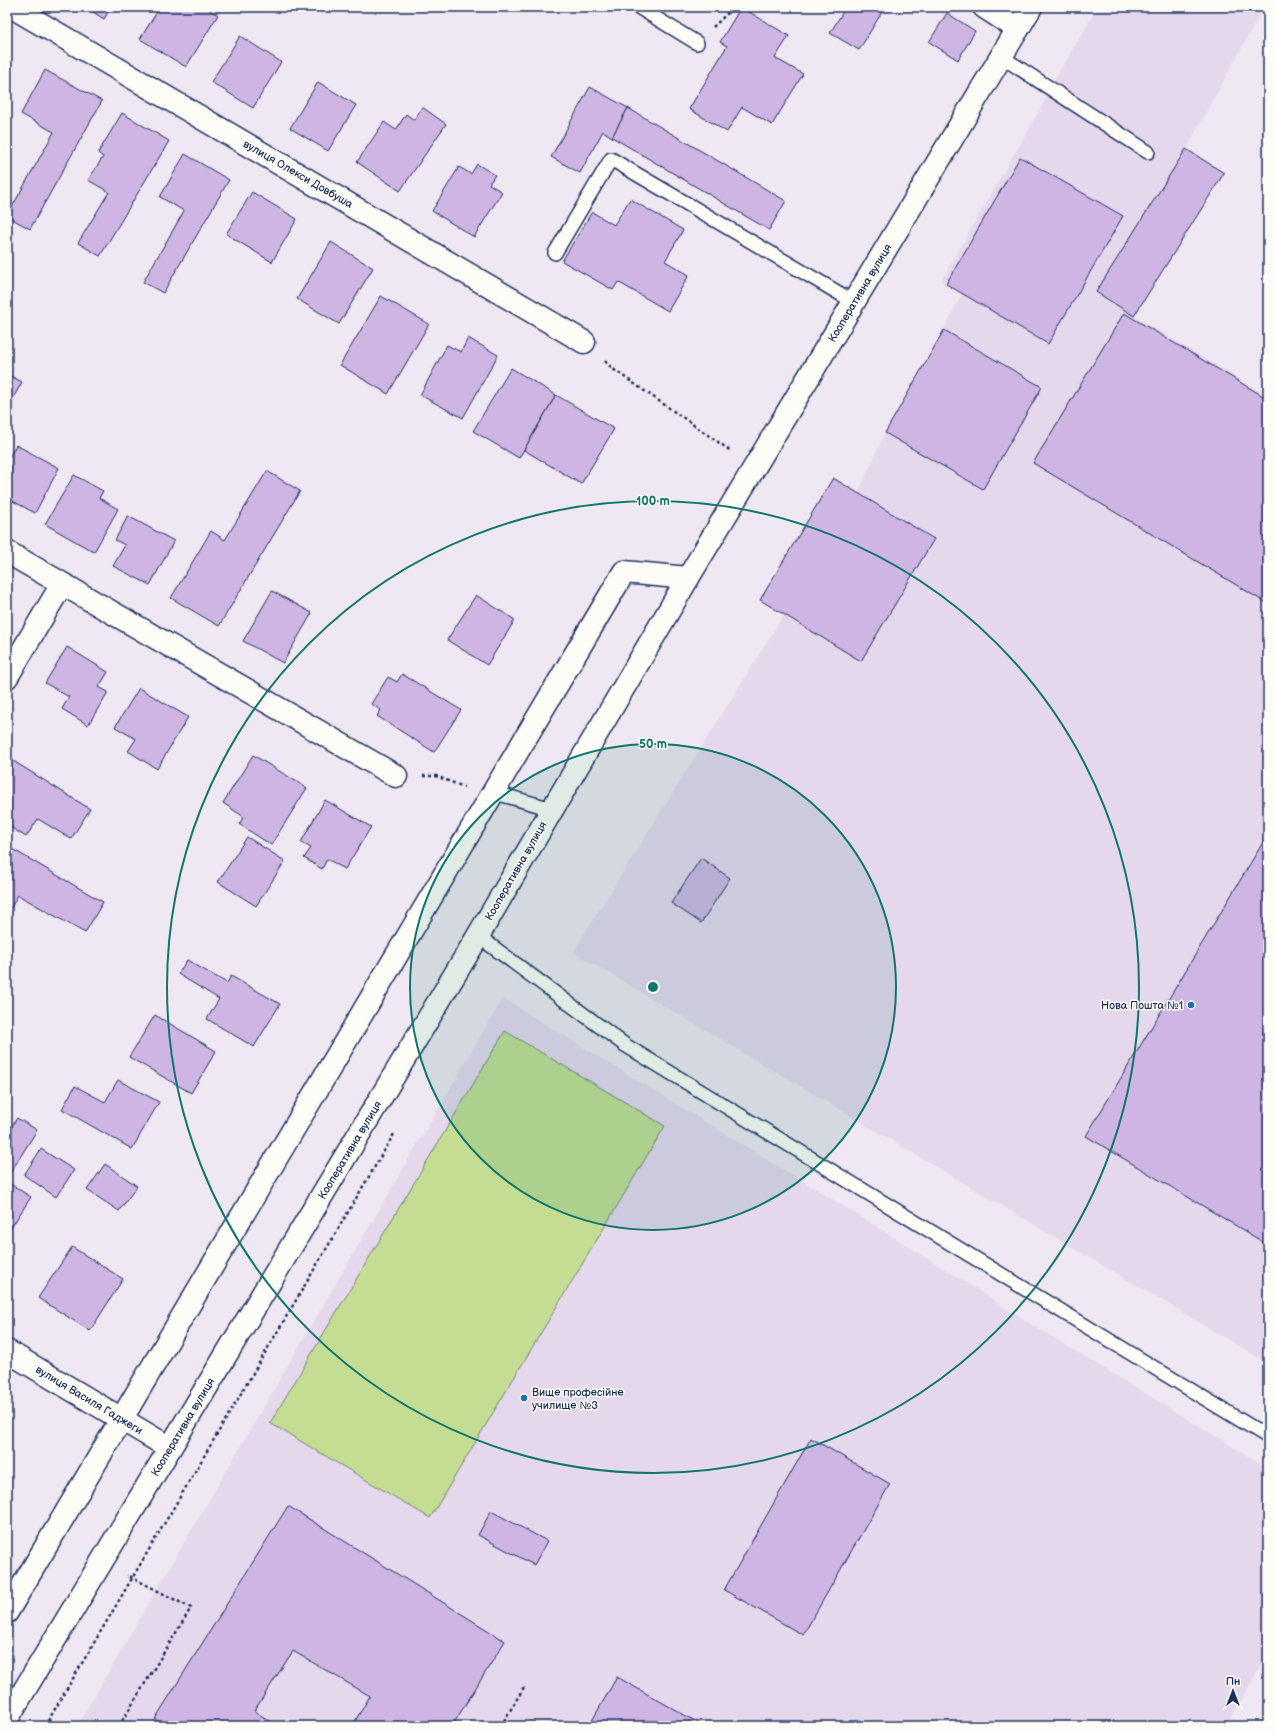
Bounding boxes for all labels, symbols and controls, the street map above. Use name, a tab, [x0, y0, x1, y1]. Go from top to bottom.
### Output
street label: вулиця Олекси Довбуша	[241, 137, 356, 211]
street label: Кооперативна вулиця	[826, 242, 894, 344]
text: 100 m	[636, 494, 670, 509]
text: 50 m	[639, 737, 667, 752]
street label: Кооперативна вулиця	[482, 819, 550, 923]
centre of rings	[646, 980, 660, 994]
place label: Нова Пошта №1	[1101, 999, 1183, 1012]
marker: Нова Пошта №1	[1186, 1000, 1196, 1010]
street label: Кооперативна вулиця	[316, 1099, 384, 1201]
street label: вулиця Василя Гаджеги	[33, 1363, 145, 1437]
street label: Кооперативна вулиця	[149, 1376, 217, 1478]
place label: Вище професійне училище №3	[532, 1386, 624, 1412]
marker: Вище професійне училище №3	[519, 1393, 529, 1403]
north arrow	[1213, 1671, 1253, 1711]
text: Пн	[1226, 1675, 1240, 1688]

